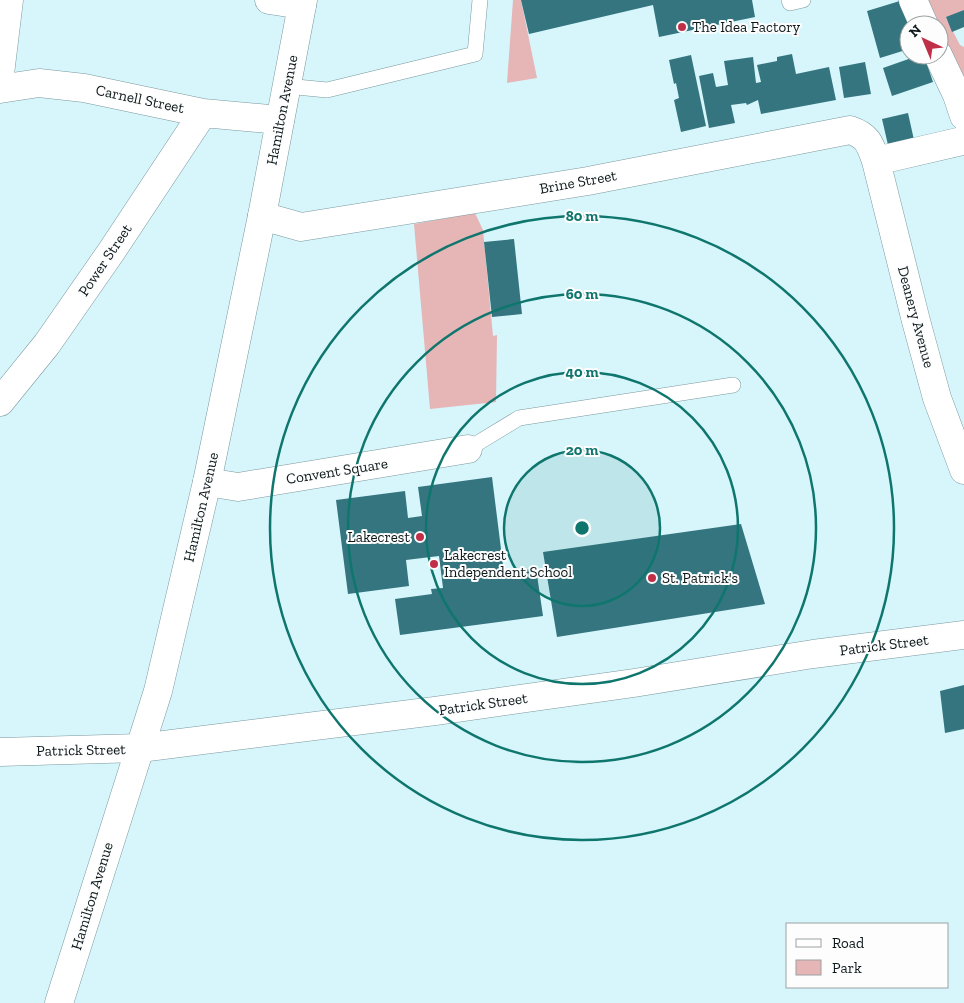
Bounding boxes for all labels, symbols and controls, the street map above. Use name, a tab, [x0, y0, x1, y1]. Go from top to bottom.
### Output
north arrow	[899, 15, 949, 65]
place label: The Idea Factory	[692, 18, 801, 36]
marker: The Idea Factory	[676, 21, 688, 33]
text: N	[906, 21, 925, 41]
street label: Hamilton Avenue	[262, 53, 302, 167]
street label: Carnell Street	[94, 81, 186, 117]
street label: Brine Street	[538, 166, 618, 198]
text: 80 m	[566, 207, 598, 225]
street label: Power Street	[74, 220, 136, 300]
street label: Deanery Avenue	[894, 264, 938, 370]
text: 60 m	[566, 285, 598, 303]
text: 40 m	[565, 363, 599, 381]
text: 20 m	[566, 441, 598, 459]
street label: Hamilton Avenue	[180, 450, 222, 564]
street label: Convent Square	[285, 454, 389, 488]
centre of rings	[573, 519, 591, 537]
place label: Lakecrest	[348, 528, 410, 546]
marker: Lakecrest	[414, 531, 426, 543]
place label: Lakecrest Independent School	[444, 546, 572, 581]
marker: Lakecrest Independent School	[428, 558, 440, 570]
place label: St. Patrick's	[662, 569, 738, 587]
marker: St. Patrick's	[646, 572, 658, 584]
street label: Patrick Street	[838, 631, 930, 659]
street label: Patrick Street	[437, 689, 529, 719]
street label: Patrick Street	[36, 740, 126, 760]
street label: Hamilton Avenue	[67, 840, 117, 952]
legend	[786, 923, 949, 988]
text: Road	[832, 934, 865, 952]
text: Park	[832, 959, 862, 977]

